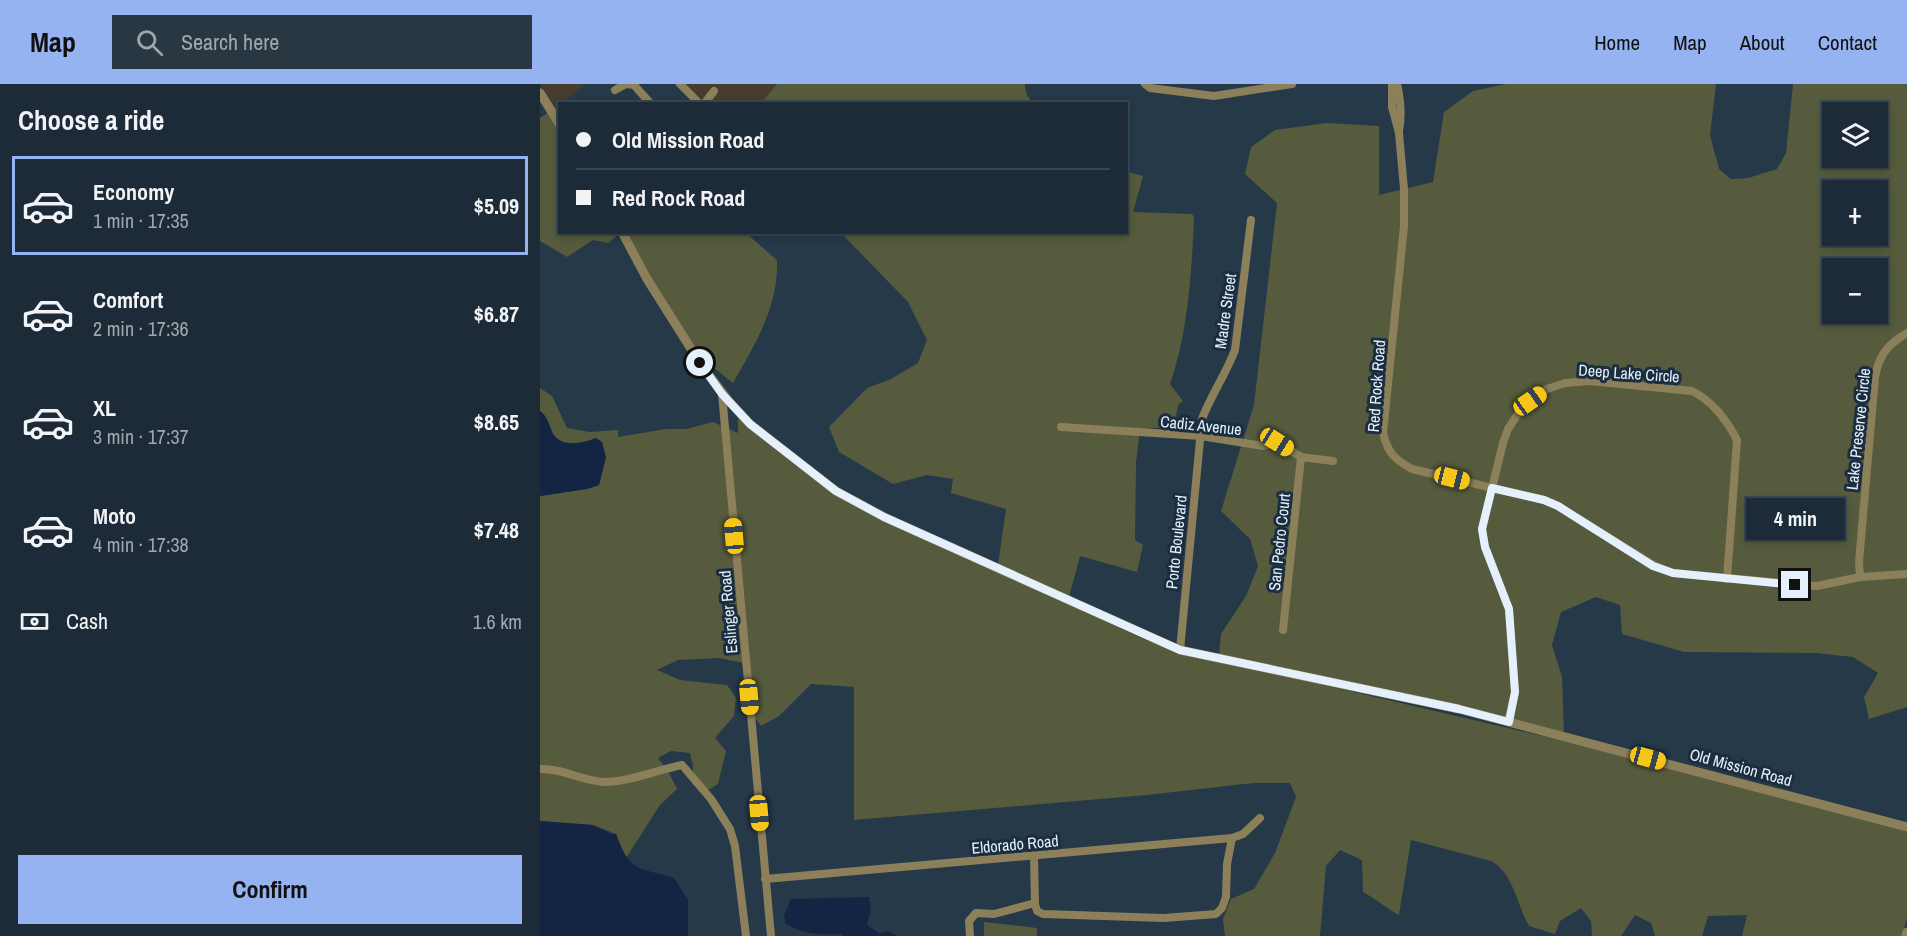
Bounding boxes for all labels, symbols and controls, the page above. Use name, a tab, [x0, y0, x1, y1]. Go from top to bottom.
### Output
search box	[112, 15, 532, 69]
text: Map	[30, 23, 76, 61]
icon: search	[133, 26, 166, 59]
text: Search here	[181, 27, 279, 57]
text: Home	[1594, 28, 1640, 57]
text: Map	[1673, 28, 1707, 57]
text: About	[1740, 28, 1785, 57]
text: Contact	[1818, 28, 1877, 57]
text: Choose a ride	[18, 102, 164, 138]
map controls	[1822, 102, 1888, 324]
button: layers	[1822, 102, 1888, 168]
text: Old Mission Road	[612, 125, 764, 155]
text: Economy	[93, 177, 174, 207]
icon: car	[21, 179, 75, 233]
button: +	[1822, 180, 1888, 246]
text: Red Rock Road	[612, 183, 745, 213]
text: $5.09	[474, 191, 519, 221]
text: 1 min · 17:35	[93, 207, 189, 234]
button: −	[1822, 258, 1888, 324]
street label: Madre Street	[1209, 272, 1241, 350]
text: Comfort	[93, 285, 163, 315]
icon: car	[21, 287, 75, 341]
text: $6.87	[474, 299, 519, 329]
text: 2 min · 17:36	[93, 315, 189, 342]
street label: Red Rock Road	[1362, 339, 1390, 433]
route start	[686, 349, 713, 376]
street label: Deep Lake Circle	[1578, 358, 1680, 388]
street label: Lake Preserve Circle	[1841, 367, 1875, 491]
car	[1510, 383, 1550, 419]
text: XL	[93, 393, 116, 423]
icon: car	[21, 395, 75, 449]
text: $8.65	[474, 407, 519, 437]
street label: Cadiz Avenue	[1159, 410, 1243, 440]
text: 3 min · 17:37	[93, 423, 189, 450]
car	[1257, 425, 1297, 459]
car	[1432, 465, 1472, 491]
street label: San Pedro Court	[1263, 492, 1295, 592]
street label: Porto Boulevard	[1160, 494, 1192, 590]
callout: 4 min	[1746, 498, 1844, 540]
text: Moto	[93, 501, 136, 531]
icon: car	[21, 503, 75, 557]
text: 4 min	[1774, 505, 1817, 532]
text: $7.48	[474, 515, 519, 545]
car	[723, 517, 745, 555]
text: 4 min · 17:38	[93, 531, 189, 558]
street label: Eslinger Road	[713, 570, 743, 654]
route end	[1781, 571, 1808, 598]
icon: cash	[18, 605, 51, 638]
text: Cash	[66, 606, 108, 636]
text: 1.6 km	[473, 608, 522, 635]
car	[738, 678, 760, 716]
street label: Old Mission Road	[1687, 743, 1795, 791]
car	[1628, 745, 1668, 771]
car	[748, 794, 770, 832]
street label: Eldorado Road	[970, 829, 1060, 859]
button: Confirm	[18, 855, 522, 924]

